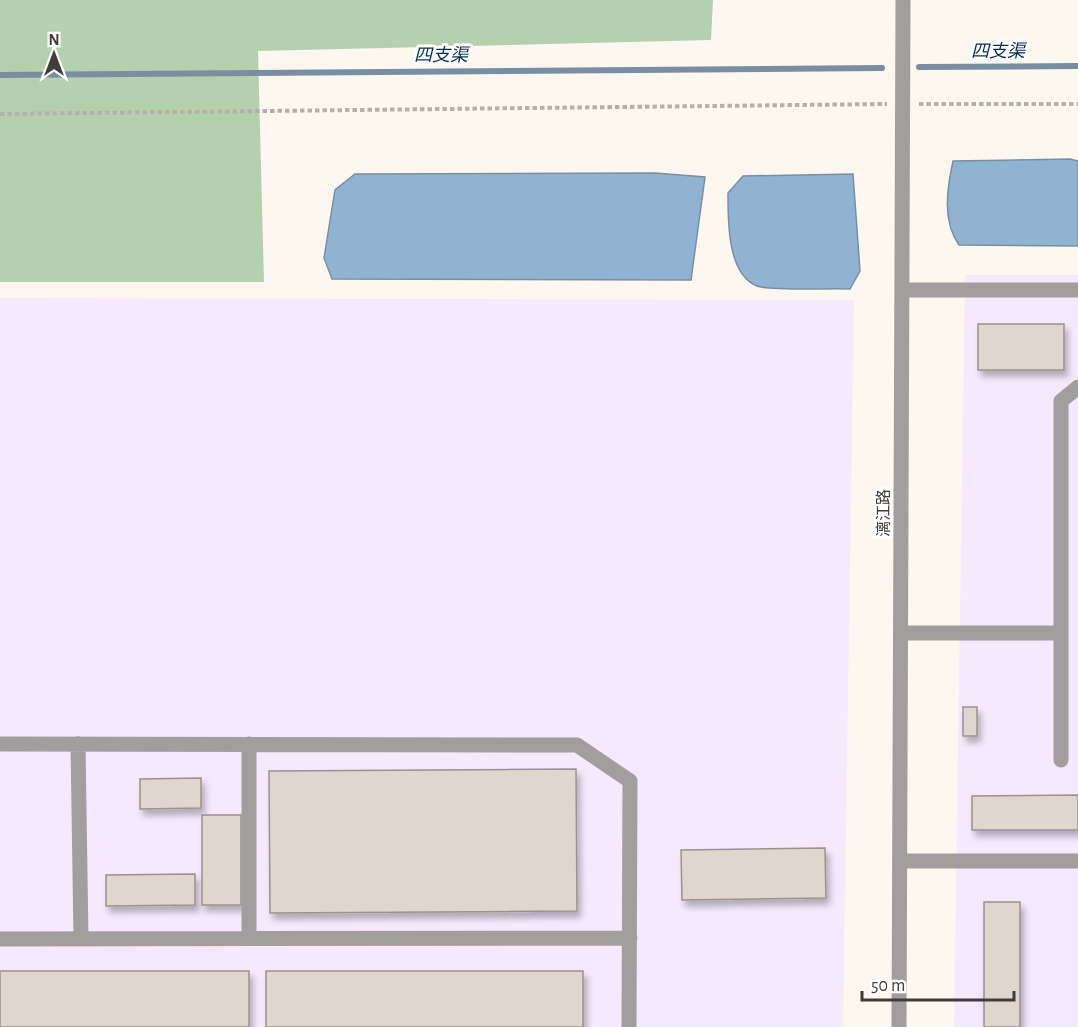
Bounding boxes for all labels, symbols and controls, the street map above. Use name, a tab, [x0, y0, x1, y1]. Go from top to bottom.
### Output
north arrow	[24, 24, 84, 84]
text: N	[48, 32, 60, 48]
water label: 四支渠	[971, 41, 1028, 61]
water label: 四支渠	[414, 45, 471, 65]
street label: 漓江路	[875, 489, 892, 537]
scale bar	[862, 964, 1014, 1002]
text: 50 m	[871, 977, 905, 995]

